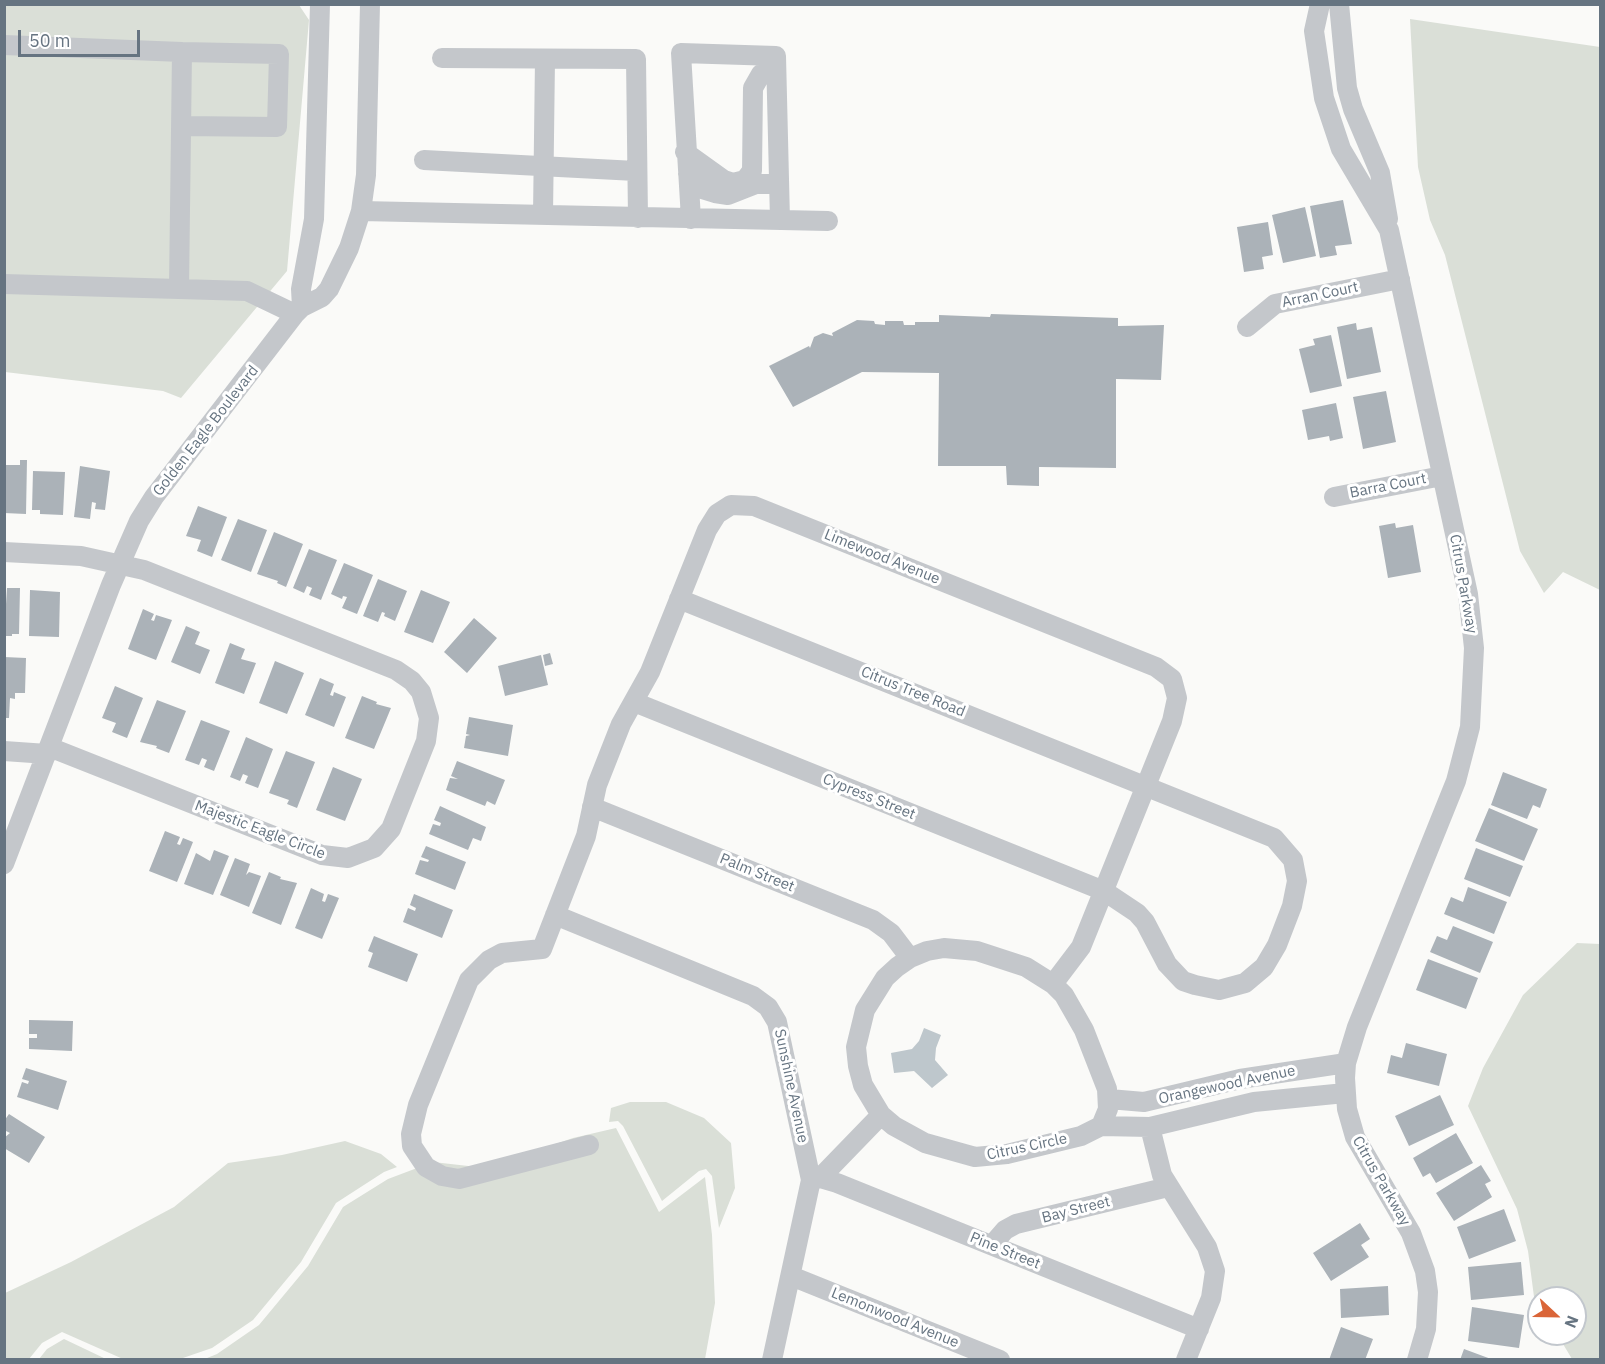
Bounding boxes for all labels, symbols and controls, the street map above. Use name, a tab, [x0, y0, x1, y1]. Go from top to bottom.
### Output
scale bar	[21, 18, 142, 56]
text: 50 m	[29, 29, 71, 52]
street label: Arran Court	[1280, 278, 1360, 312]
street label: Golden Eagle Boulevard	[149, 362, 263, 500]
street label: Barra Court	[1348, 470, 1428, 502]
street label: Limewood Avenue	[822, 526, 942, 588]
street label: Citrus Parkway	[1445, 533, 1481, 635]
street label: Citrus Tree Road	[858, 663, 968, 721]
street label: Cypress Street	[820, 770, 918, 824]
street label: Majestic Eagle Circle	[192, 797, 328, 863]
street label: Palm Street	[717, 850, 797, 896]
street label: Sunshine Avenue	[770, 1028, 812, 1144]
street label: Orangewood Avenue	[1157, 1062, 1297, 1108]
street label: Citrus Circle	[985, 1130, 1069, 1164]
street label: Citrus Parkway	[1348, 1133, 1414, 1229]
street label: Bay Street	[1040, 1193, 1112, 1227]
street label: Pine Street	[967, 1229, 1043, 1273]
street label: Lemonwood Avenue	[829, 1284, 961, 1352]
north arrow	[1527, 1286, 1587, 1346]
text: N	[1560, 1313, 1583, 1331]

